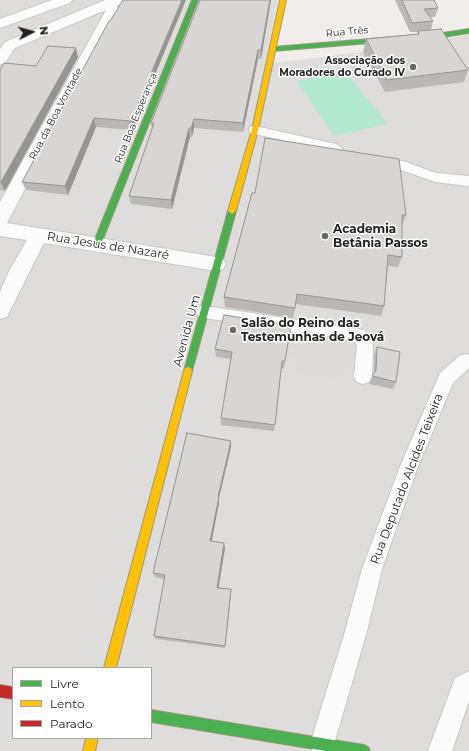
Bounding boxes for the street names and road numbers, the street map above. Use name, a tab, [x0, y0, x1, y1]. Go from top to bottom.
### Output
street label: Rua Três	[325, 24, 369, 40]
street label: Rua da Boa Vontade	[27, 66, 85, 162]
street label: Rua Boa Esperança	[112, 71, 160, 165]
street label: Rua Jesus de Nazaré	[46, 229, 170, 263]
street label: Avenida Um	[170, 293, 204, 369]
street label: Rua Deputado Alcides Teixeira	[368, 392, 446, 566]

